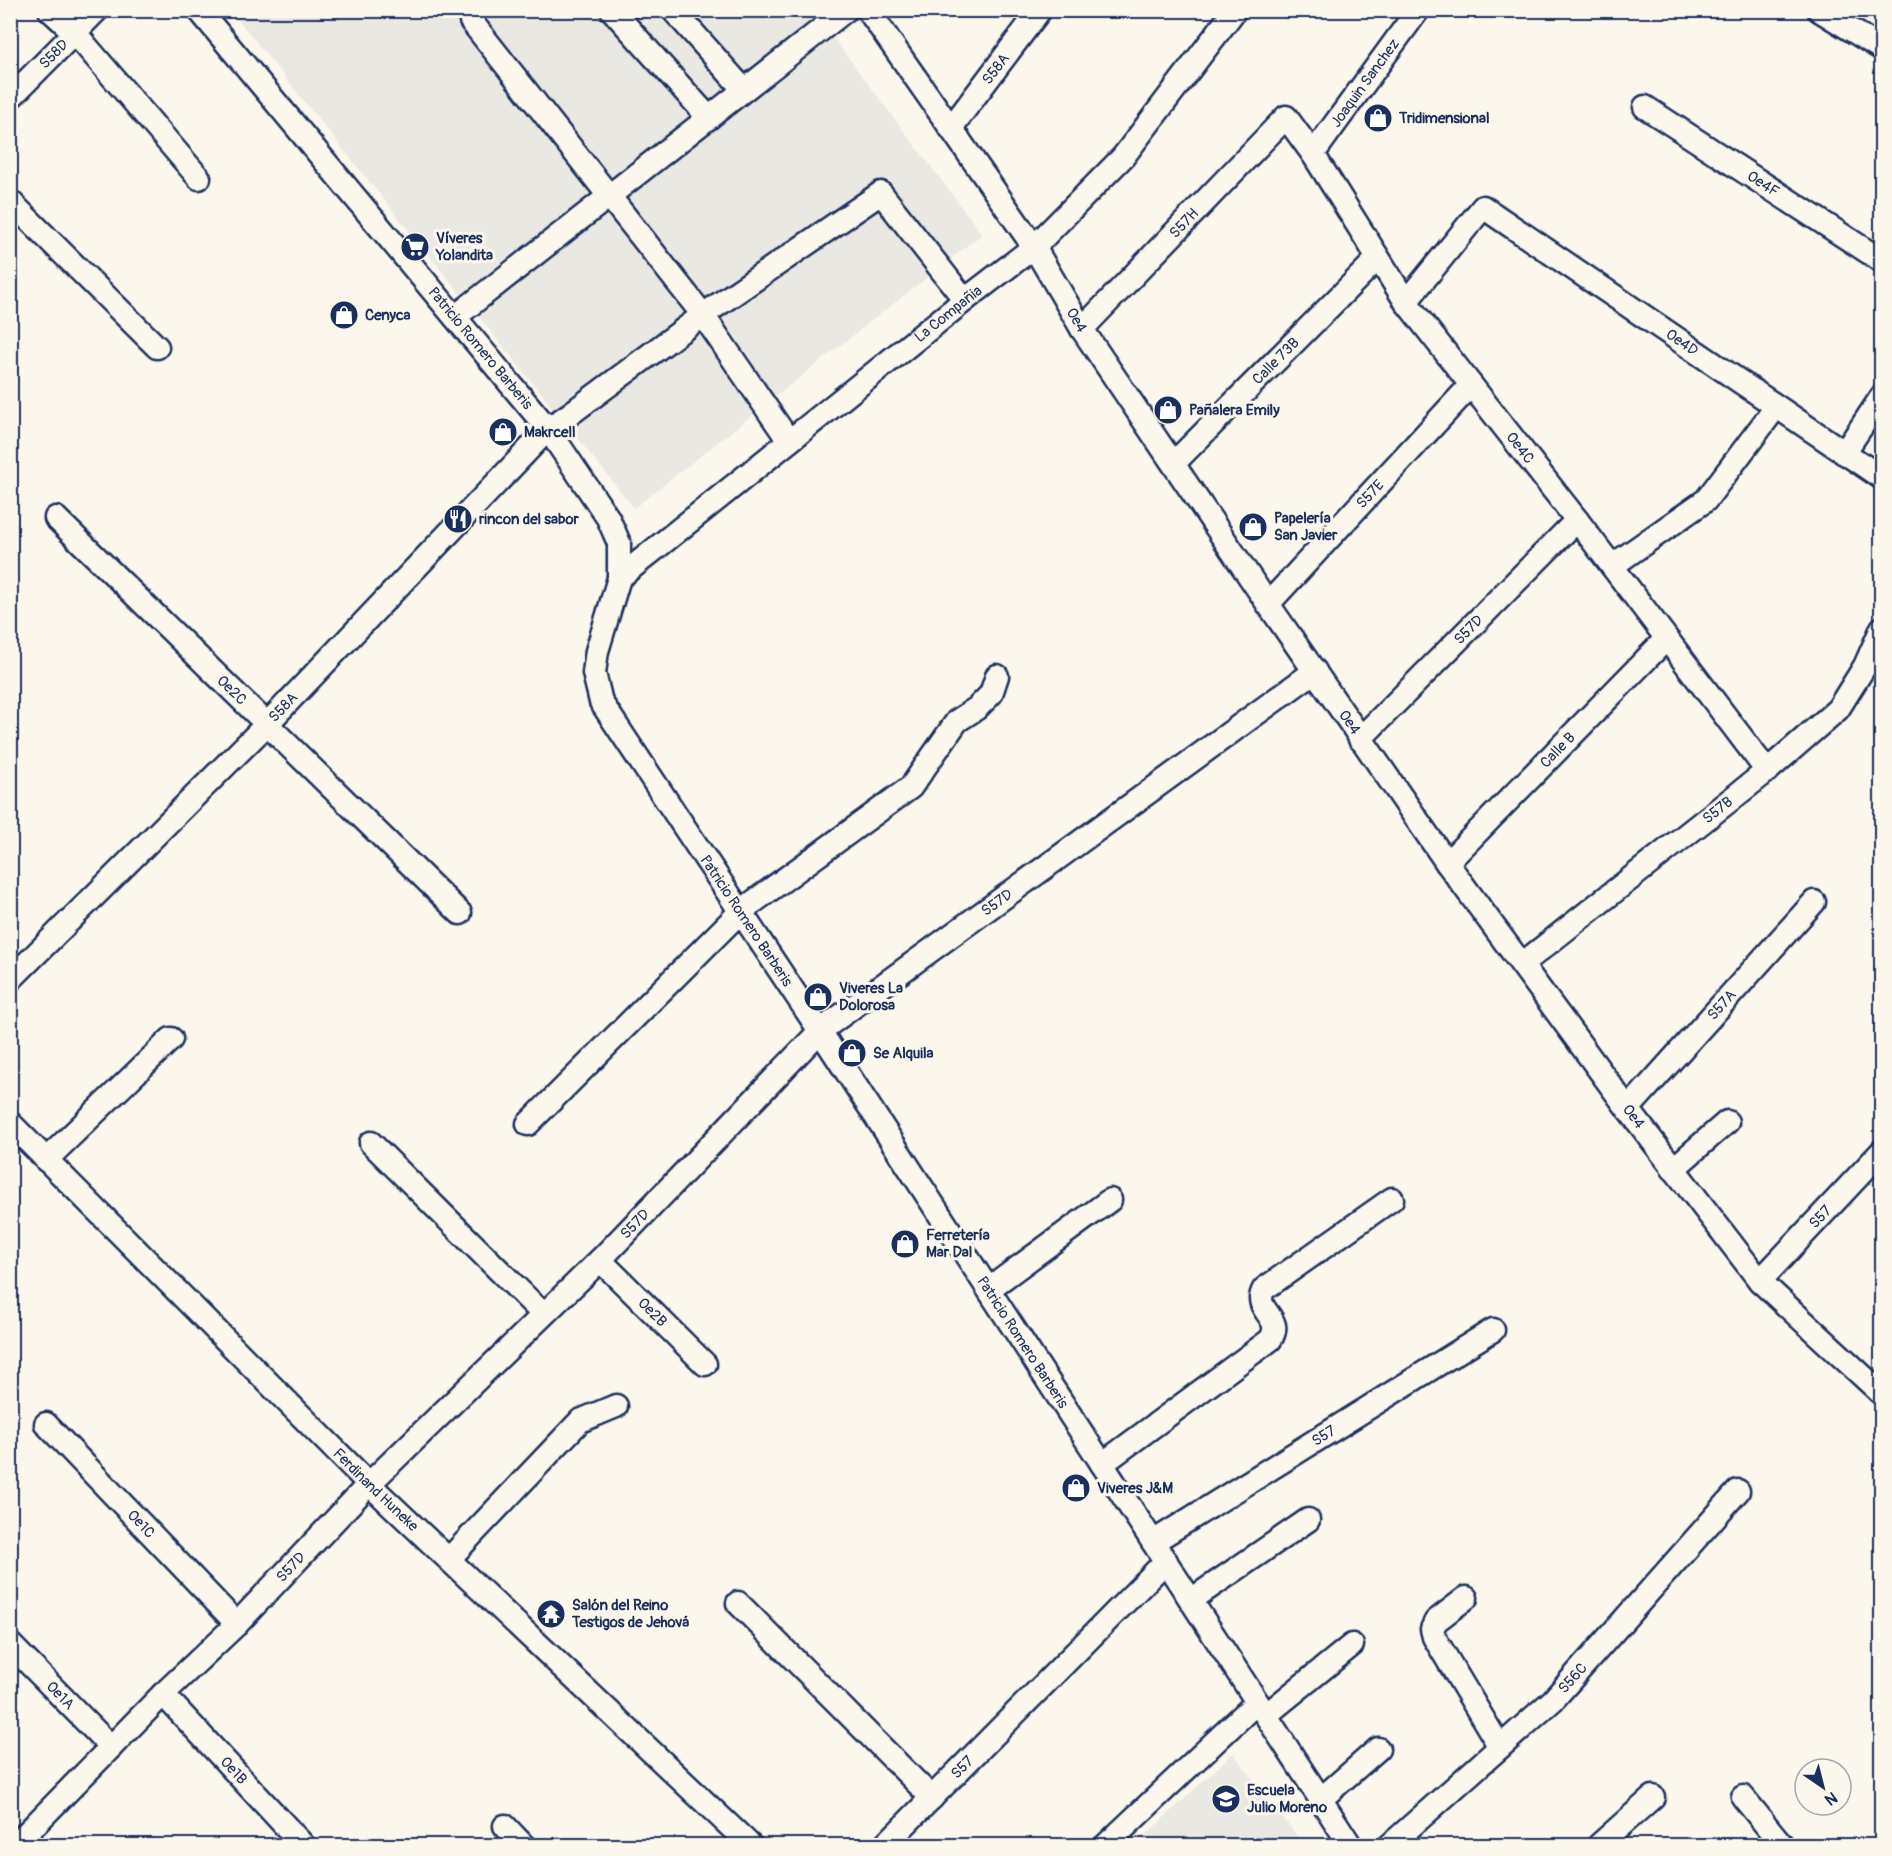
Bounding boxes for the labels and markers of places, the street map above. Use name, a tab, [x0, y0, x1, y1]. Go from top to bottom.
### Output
shop icon: Tridimensional	[1362, 102, 1394, 134]
place label: Tridimensional	[1398, 109, 1489, 128]
place label: Víveres Yolandita	[435, 229, 493, 265]
supermarket icon: Víveres Yolandita	[399, 231, 431, 263]
shop icon: Cenyca	[328, 299, 360, 331]
place label: Cenyca	[365, 306, 411, 325]
shop icon: Pañalera Emily	[1152, 394, 1184, 426]
place label: Pañalera Emily	[1189, 401, 1280, 420]
shop icon: Makrcell	[487, 416, 519, 448]
place label: Makrcell	[524, 423, 576, 442]
restaurant icon: rincon del sabor	[442, 503, 474, 535]
place label: Papelería San Javier	[1274, 509, 1338, 545]
place label: rincon del sabor	[479, 510, 579, 529]
shop icon: Papelería San Javier	[1237, 511, 1269, 543]
place label: Viveres La Dolorosa	[839, 979, 903, 1015]
shop icon: Viveres La Dolorosa	[802, 981, 834, 1013]
shop icon: Se Alquila	[836, 1037, 868, 1069]
place label: Se Alquila	[873, 1044, 934, 1063]
place label: Ferretería Mar Dal	[926, 1226, 990, 1262]
shop icon: Ferretería Mar Dal	[889, 1228, 921, 1260]
shop icon: Viveres J&M	[1060, 1472, 1092, 1504]
place label: Viveres J&M	[1097, 1479, 1173, 1498]
place label: Salón del Reino Testigos de Jehová	[571, 1596, 689, 1632]
temple icon: Salón del Reino Testigos de Jehová	[535, 1598, 567, 1630]
place label: Escuela Julio Moreno	[1247, 1781, 1327, 1817]
school or university icon: Escuela Julio Moreno	[1210, 1783, 1242, 1815]

